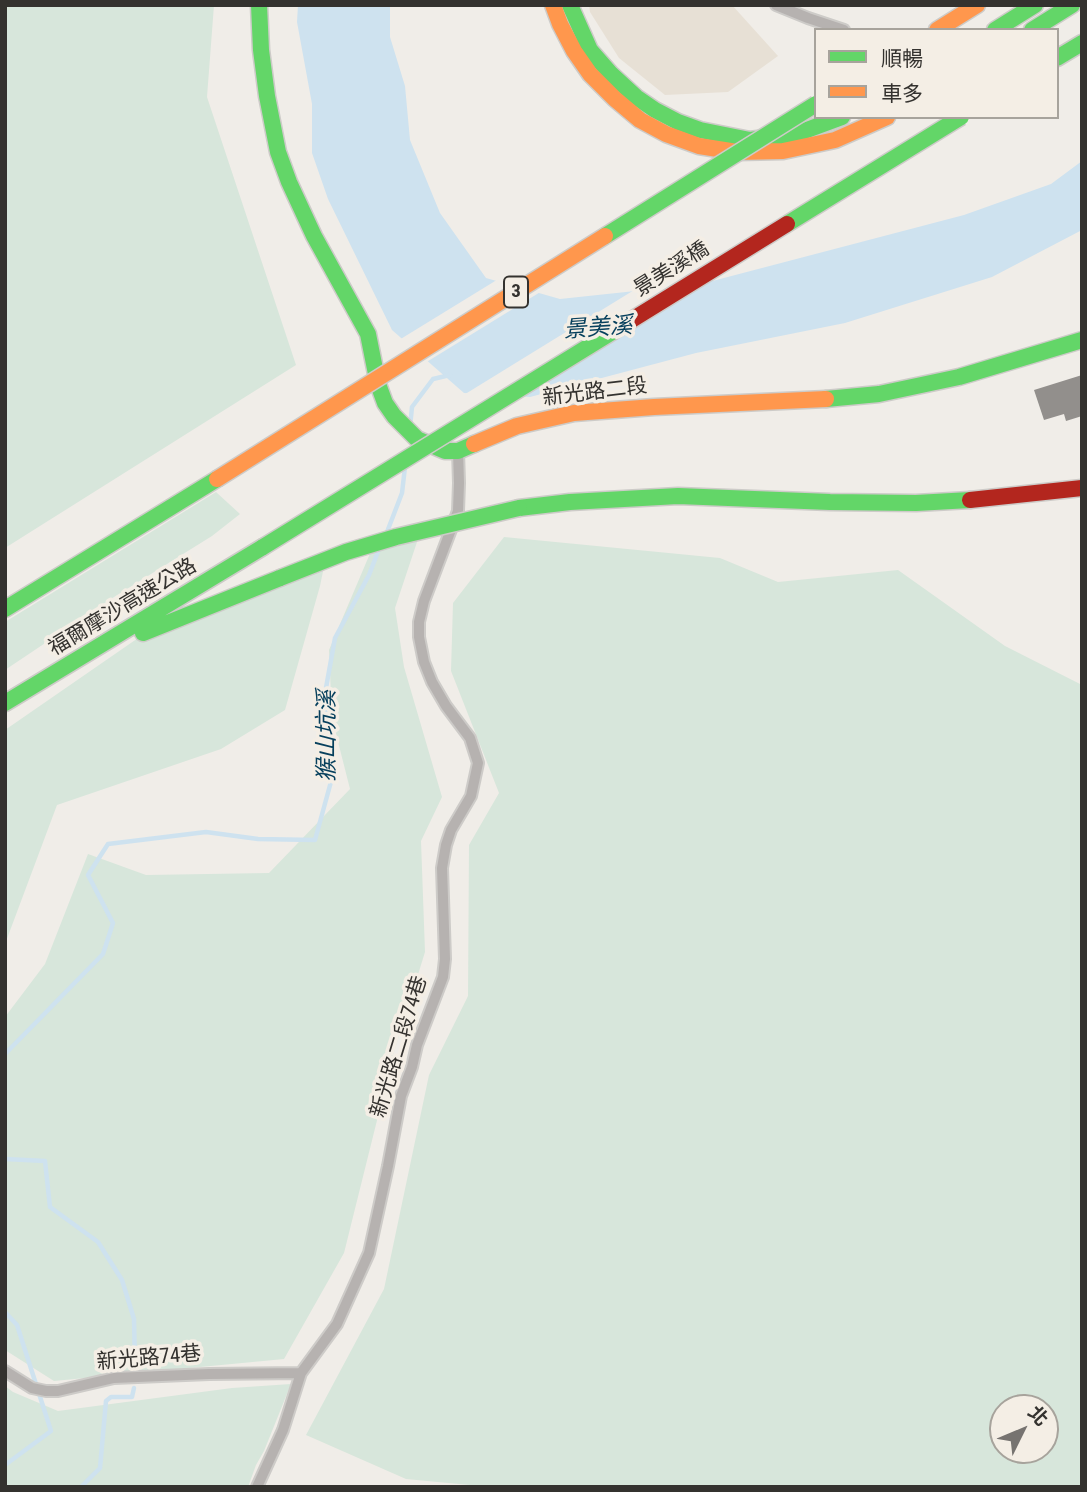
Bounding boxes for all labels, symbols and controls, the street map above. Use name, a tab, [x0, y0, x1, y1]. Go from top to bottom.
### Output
legend	[814, 28, 1059, 119]
text: 順暢	[881, 47, 923, 71]
text: 車多	[881, 82, 923, 106]
street label: 景美溪橋	[630, 237, 714, 303]
road number: 3	[504, 276, 528, 308]
water label: 景美溪	[563, 313, 633, 345]
street label: 新光路二段	[541, 374, 649, 412]
street label: 福爾摩沙高速公路	[45, 554, 201, 662]
water label: 猴山坑溪	[314, 690, 342, 782]
street label: 新光路二段74巷	[367, 973, 433, 1121]
street label: 新光路74巷	[96, 1342, 202, 1376]
north arrow	[989, 1394, 1059, 1464]
text: 北	[1023, 1401, 1053, 1430]

